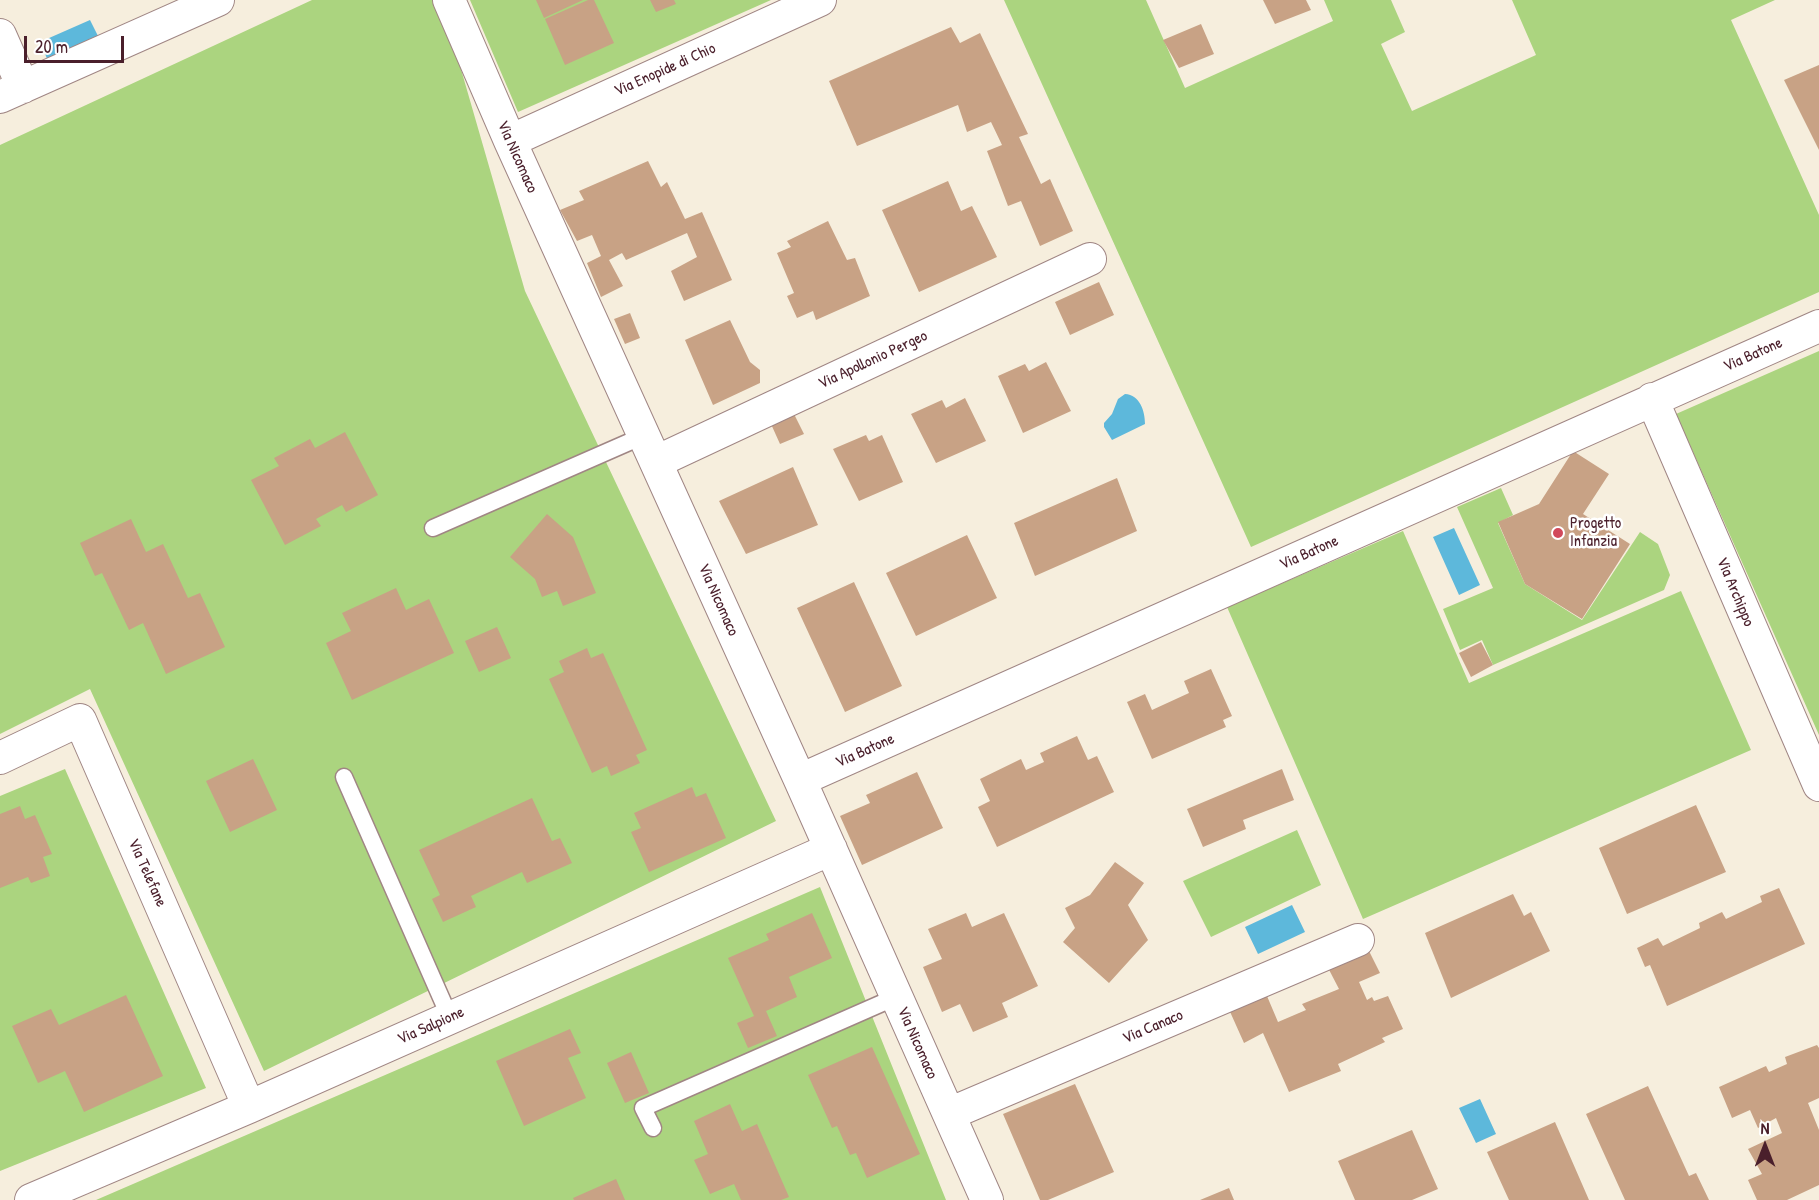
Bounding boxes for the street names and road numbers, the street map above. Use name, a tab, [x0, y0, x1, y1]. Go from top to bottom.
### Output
street label: Via Enopide di Chio	[611, 39, 719, 101]
street label: Via Nicomaco	[493, 118, 541, 196]
street label: Via Apollonio Pergeo	[815, 326, 931, 394]
street label: Via Batone	[1721, 334, 1785, 376]
street label: Via Batone	[1277, 532, 1341, 574]
street label: Via Archippo	[1712, 555, 1758, 629]
street label: Via Nicomaco	[694, 561, 742, 639]
street label: Via Batone	[833, 730, 897, 772]
street label: Via Telefane	[123, 836, 171, 910]
street label: Via Salpione	[395, 1003, 467, 1049]
street label: Via Nicomaco	[893, 1004, 941, 1082]
street label: Via Canaco	[1120, 1006, 1186, 1048]

